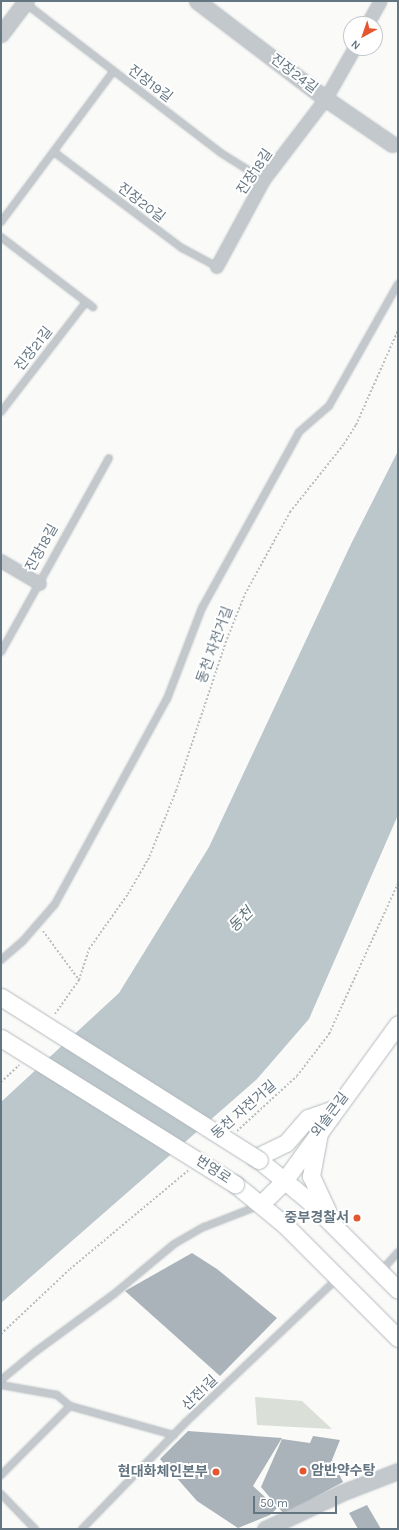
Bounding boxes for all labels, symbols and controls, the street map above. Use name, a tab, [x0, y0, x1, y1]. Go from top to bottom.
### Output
north arrow	[343, 16, 383, 56]
text: N	[348, 37, 363, 52]
street label: 진장24길	[267, 51, 321, 97]
street label: 진장19길	[124, 62, 176, 106]
street label: 진장18길	[234, 146, 276, 198]
street label: 진장20길	[114, 180, 168, 226]
street label: 진장21길	[12, 324, 56, 374]
street label: 진장18길	[22, 521, 62, 575]
street label: 동천 자전거길	[193, 604, 237, 686]
water label: 동천	[225, 904, 257, 936]
street label: 동천 자전거길	[208, 1077, 280, 1143]
street label: 외솔큰길	[308, 1089, 352, 1141]
street label: 번영로	[192, 1152, 234, 1188]
place label: 중부경찰서	[285, 1210, 349, 1226]
marker: 중부경찰서	[352, 1213, 362, 1223]
street label: 산전1길	[179, 1372, 221, 1414]
place label: 암반약수탕	[311, 1463, 375, 1479]
place label: 현대화체인본부	[118, 1464, 208, 1480]
marker: 암반약수탕	[298, 1466, 308, 1476]
marker: 현대화체인본부	[211, 1467, 221, 1477]
scale bar	[255, 1488, 339, 1514]
text: 50 m	[260, 1496, 288, 1510]

